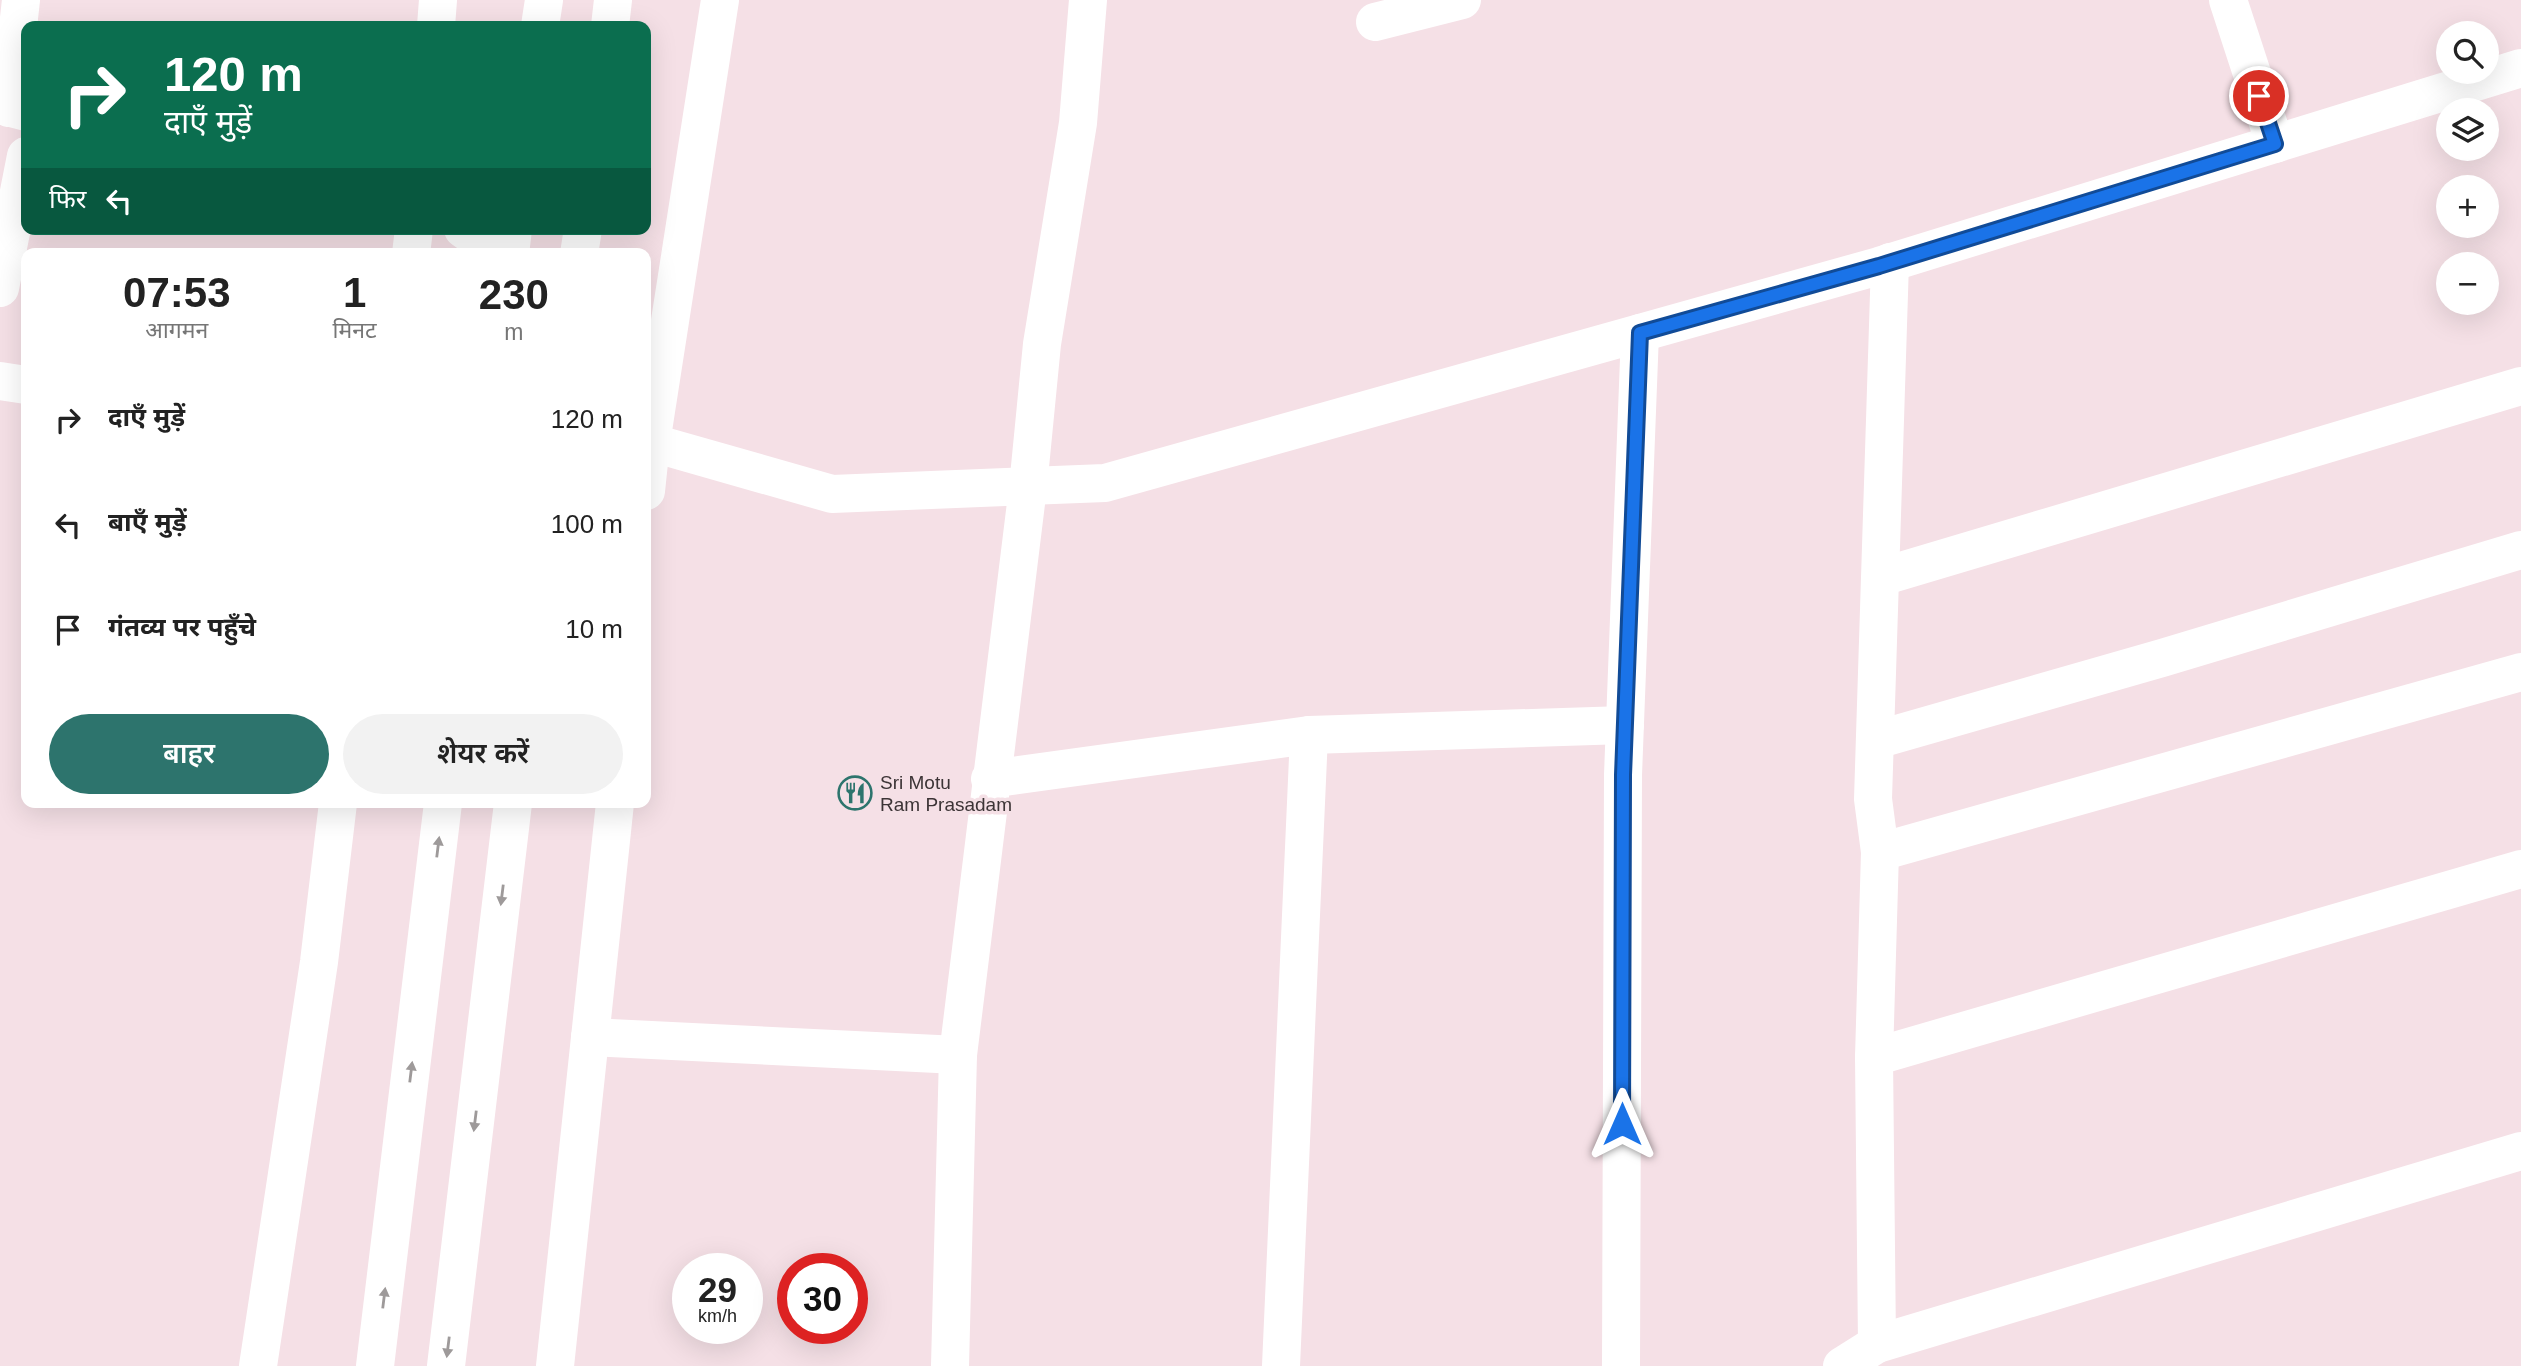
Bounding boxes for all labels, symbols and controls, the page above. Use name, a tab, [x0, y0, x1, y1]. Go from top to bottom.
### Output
map controls	[2436, 21, 2499, 315]
button: search	[2436, 21, 2499, 84]
text: 120 m	[164, 47, 303, 101]
icon: right	[49, 49, 140, 140]
pin	[2229, 66, 2289, 126]
icon: arrive	[2240, 77, 2278, 115]
button: layers	[2436, 98, 2499, 161]
text: दाएँ मुड़ें	[164, 104, 252, 140]
button: +	[2436, 175, 2499, 238]
icon: left	[100, 182, 138, 220]
text: फिर	[49, 184, 86, 214]
button: −	[2436, 252, 2499, 315]
text: 07:53	[123, 269, 231, 316]
text: 1	[343, 269, 366, 316]
text: 230	[479, 271, 549, 318]
text: आगमन	[145, 317, 208, 343]
text: मिनट	[333, 317, 377, 343]
text: m	[504, 319, 523, 345]
icon: right	[49, 401, 87, 439]
text: दाएँ मुड़ें	[108, 402, 185, 432]
text: 120 m	[551, 404, 623, 434]
icon: left	[49, 506, 87, 544]
text: बाएँ मुड़ें	[108, 507, 187, 537]
text: 100 m	[551, 509, 623, 539]
icon: arrive	[49, 611, 87, 649]
text: गंतव्य पर पहुँचे	[108, 612, 256, 642]
text: 10 m	[565, 614, 623, 644]
button: बाहर	[49, 714, 329, 794]
button: शेयर करें	[343, 714, 623, 794]
place label: Sri Motu Ram Prasadam	[880, 772, 1012, 815]
restaurant icon: Sri Motu Ram Prasadam	[836, 774, 874, 812]
one-way arrow	[433, 835, 444, 857]
one-way arrow	[496, 885, 507, 907]
one-way arrow	[405, 1061, 416, 1083]
position arrow	[1585, 1087, 1659, 1161]
one-way arrow	[469, 1110, 480, 1132]
speed limit sign: 30	[777, 1253, 868, 1344]
text: 29	[698, 1270, 737, 1309]
one-way arrow	[378, 1287, 389, 1309]
text: km/h	[698, 1306, 737, 1326]
one-way arrow	[442, 1336, 453, 1358]

